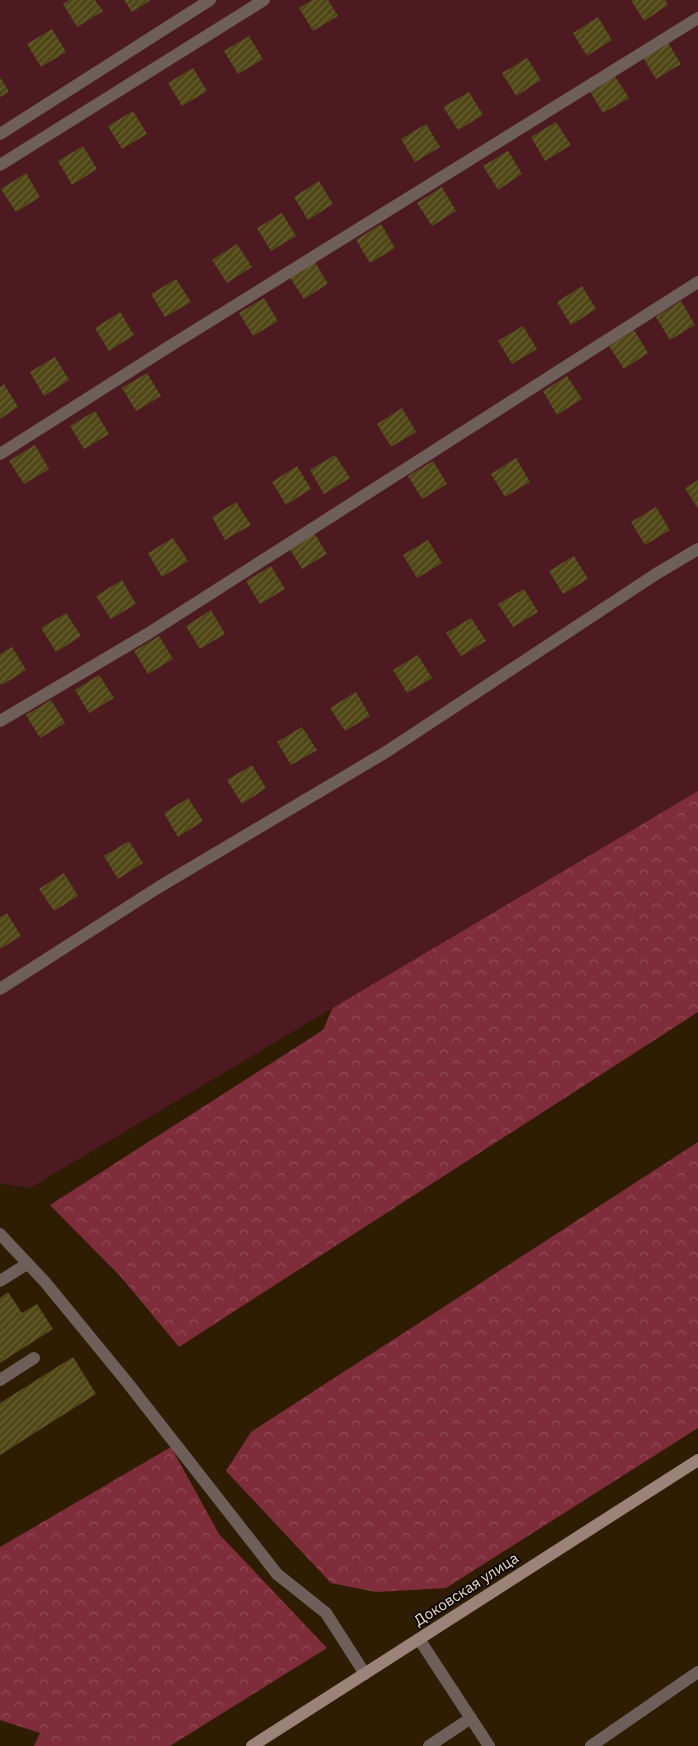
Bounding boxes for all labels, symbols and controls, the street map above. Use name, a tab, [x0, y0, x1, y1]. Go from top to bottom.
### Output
street label: Доковская улица	[410, 1548, 522, 1630]

